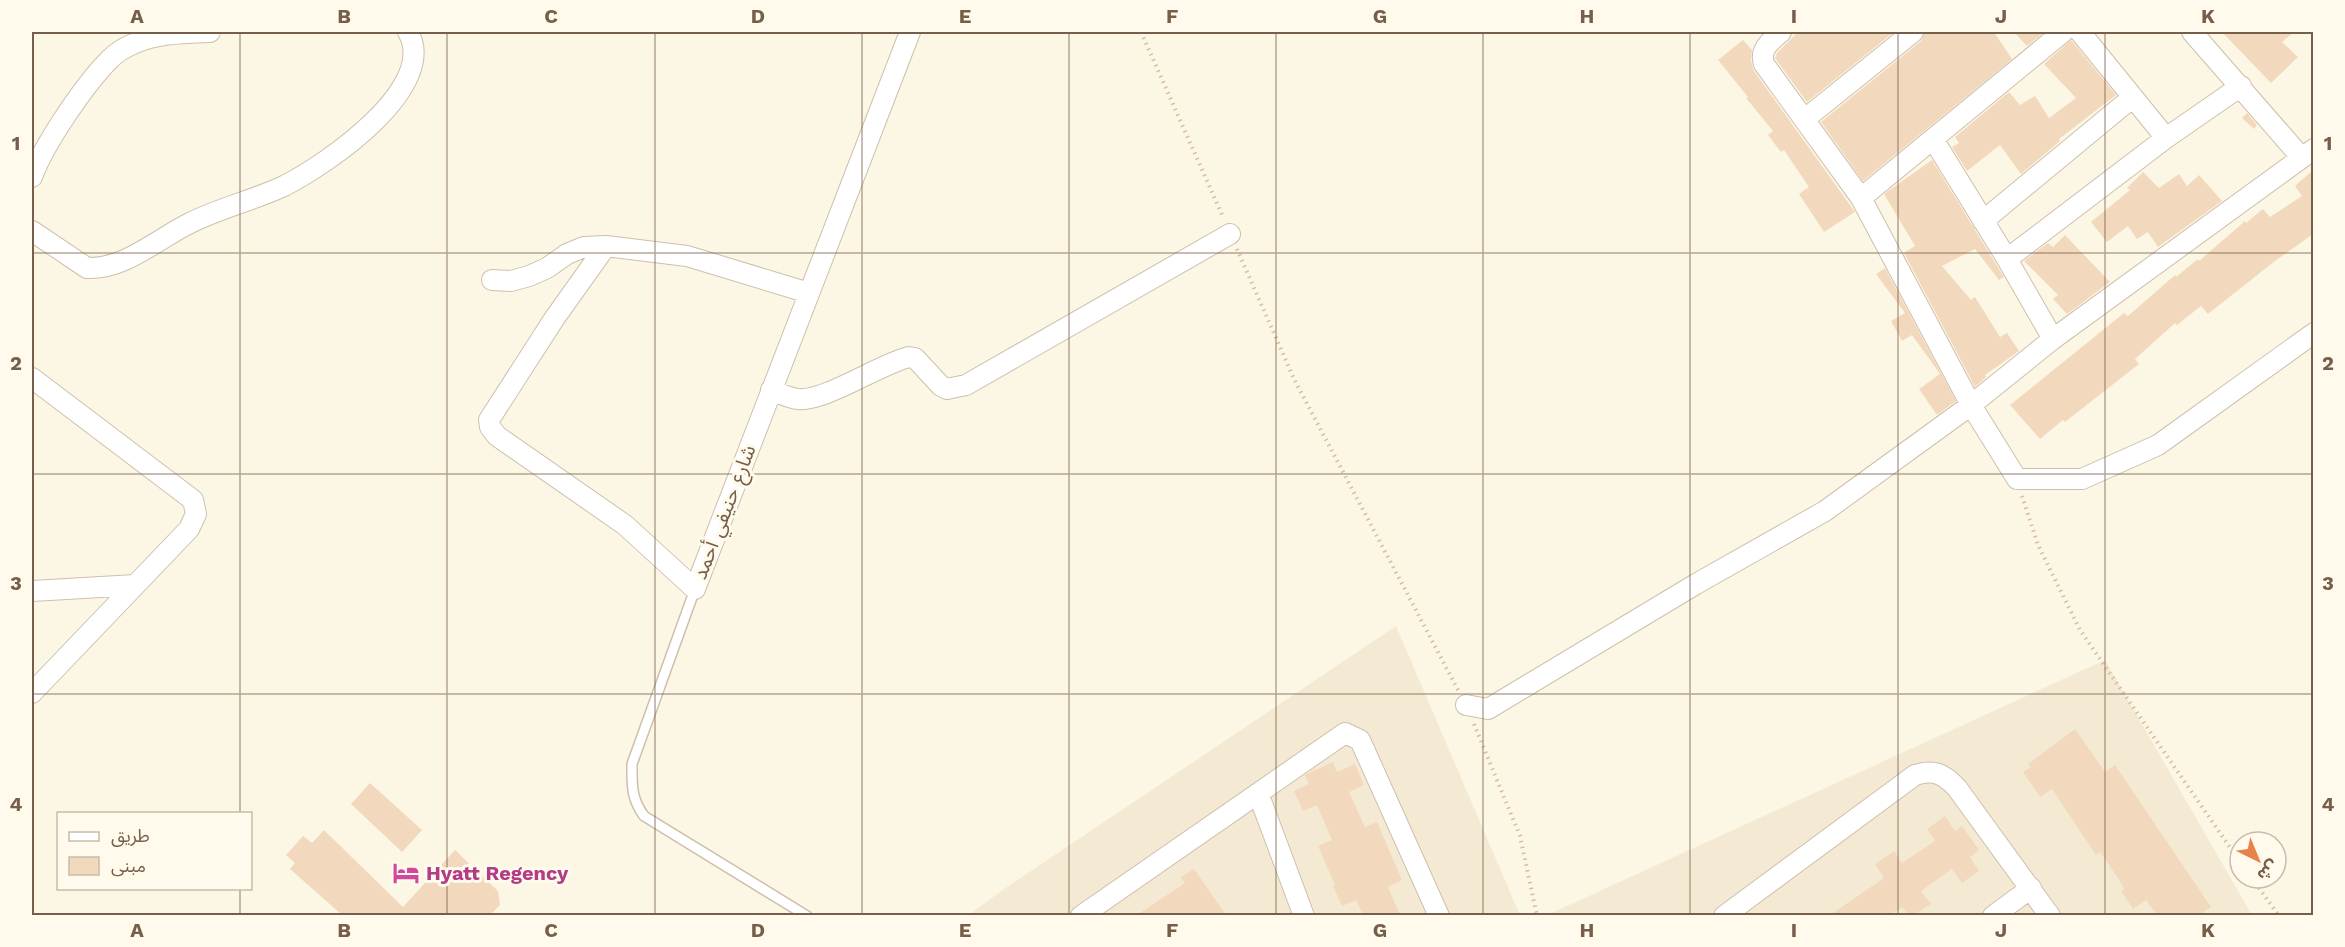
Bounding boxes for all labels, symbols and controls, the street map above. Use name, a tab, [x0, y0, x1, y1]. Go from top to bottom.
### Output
text: A	[130, 4, 144, 28]
text: B	[337, 4, 351, 28]
text: C	[544, 4, 558, 28]
text: D	[751, 4, 765, 28]
text: E	[959, 4, 971, 28]
text: F	[1166, 4, 1178, 28]
text: G	[1373, 4, 1387, 28]
text: H	[1580, 4, 1594, 28]
text: I	[1791, 4, 1797, 28]
text: J	[1995, 4, 2007, 28]
text: K	[2201, 4, 2215, 28]
text: 1	[12, 131, 20, 155]
text: 1	[2324, 131, 2332, 155]
text: 2	[10, 351, 22, 375]
text: 2	[2322, 351, 2334, 375]
street label: شارع حنيفي أحمد	[687, 441, 764, 584]
text: 3	[10, 571, 22, 595]
text: 3	[2322, 571, 2334, 595]
text: 4	[10, 792, 23, 816]
text: 4	[2322, 792, 2335, 816]
legend	[57, 812, 252, 890]
text: طريق	[111, 825, 150, 847]
north arrow	[2228, 830, 2288, 890]
text: مبنى	[111, 855, 146, 877]
text: ش	[2253, 856, 2282, 885]
hotel icon: Hyatt Regency	[391, 858, 421, 888]
place label: Hyatt Regency	[426, 861, 569, 885]
text: A	[130, 918, 144, 942]
text: B	[337, 918, 351, 942]
text: C	[544, 918, 558, 942]
text: D	[751, 918, 765, 942]
text: E	[959, 918, 971, 942]
text: F	[1166, 918, 1178, 942]
text: G	[1373, 918, 1387, 942]
text: H	[1580, 918, 1594, 942]
text: I	[1791, 918, 1797, 942]
text: J	[1995, 918, 2007, 942]
text: K	[2201, 918, 2215, 942]

